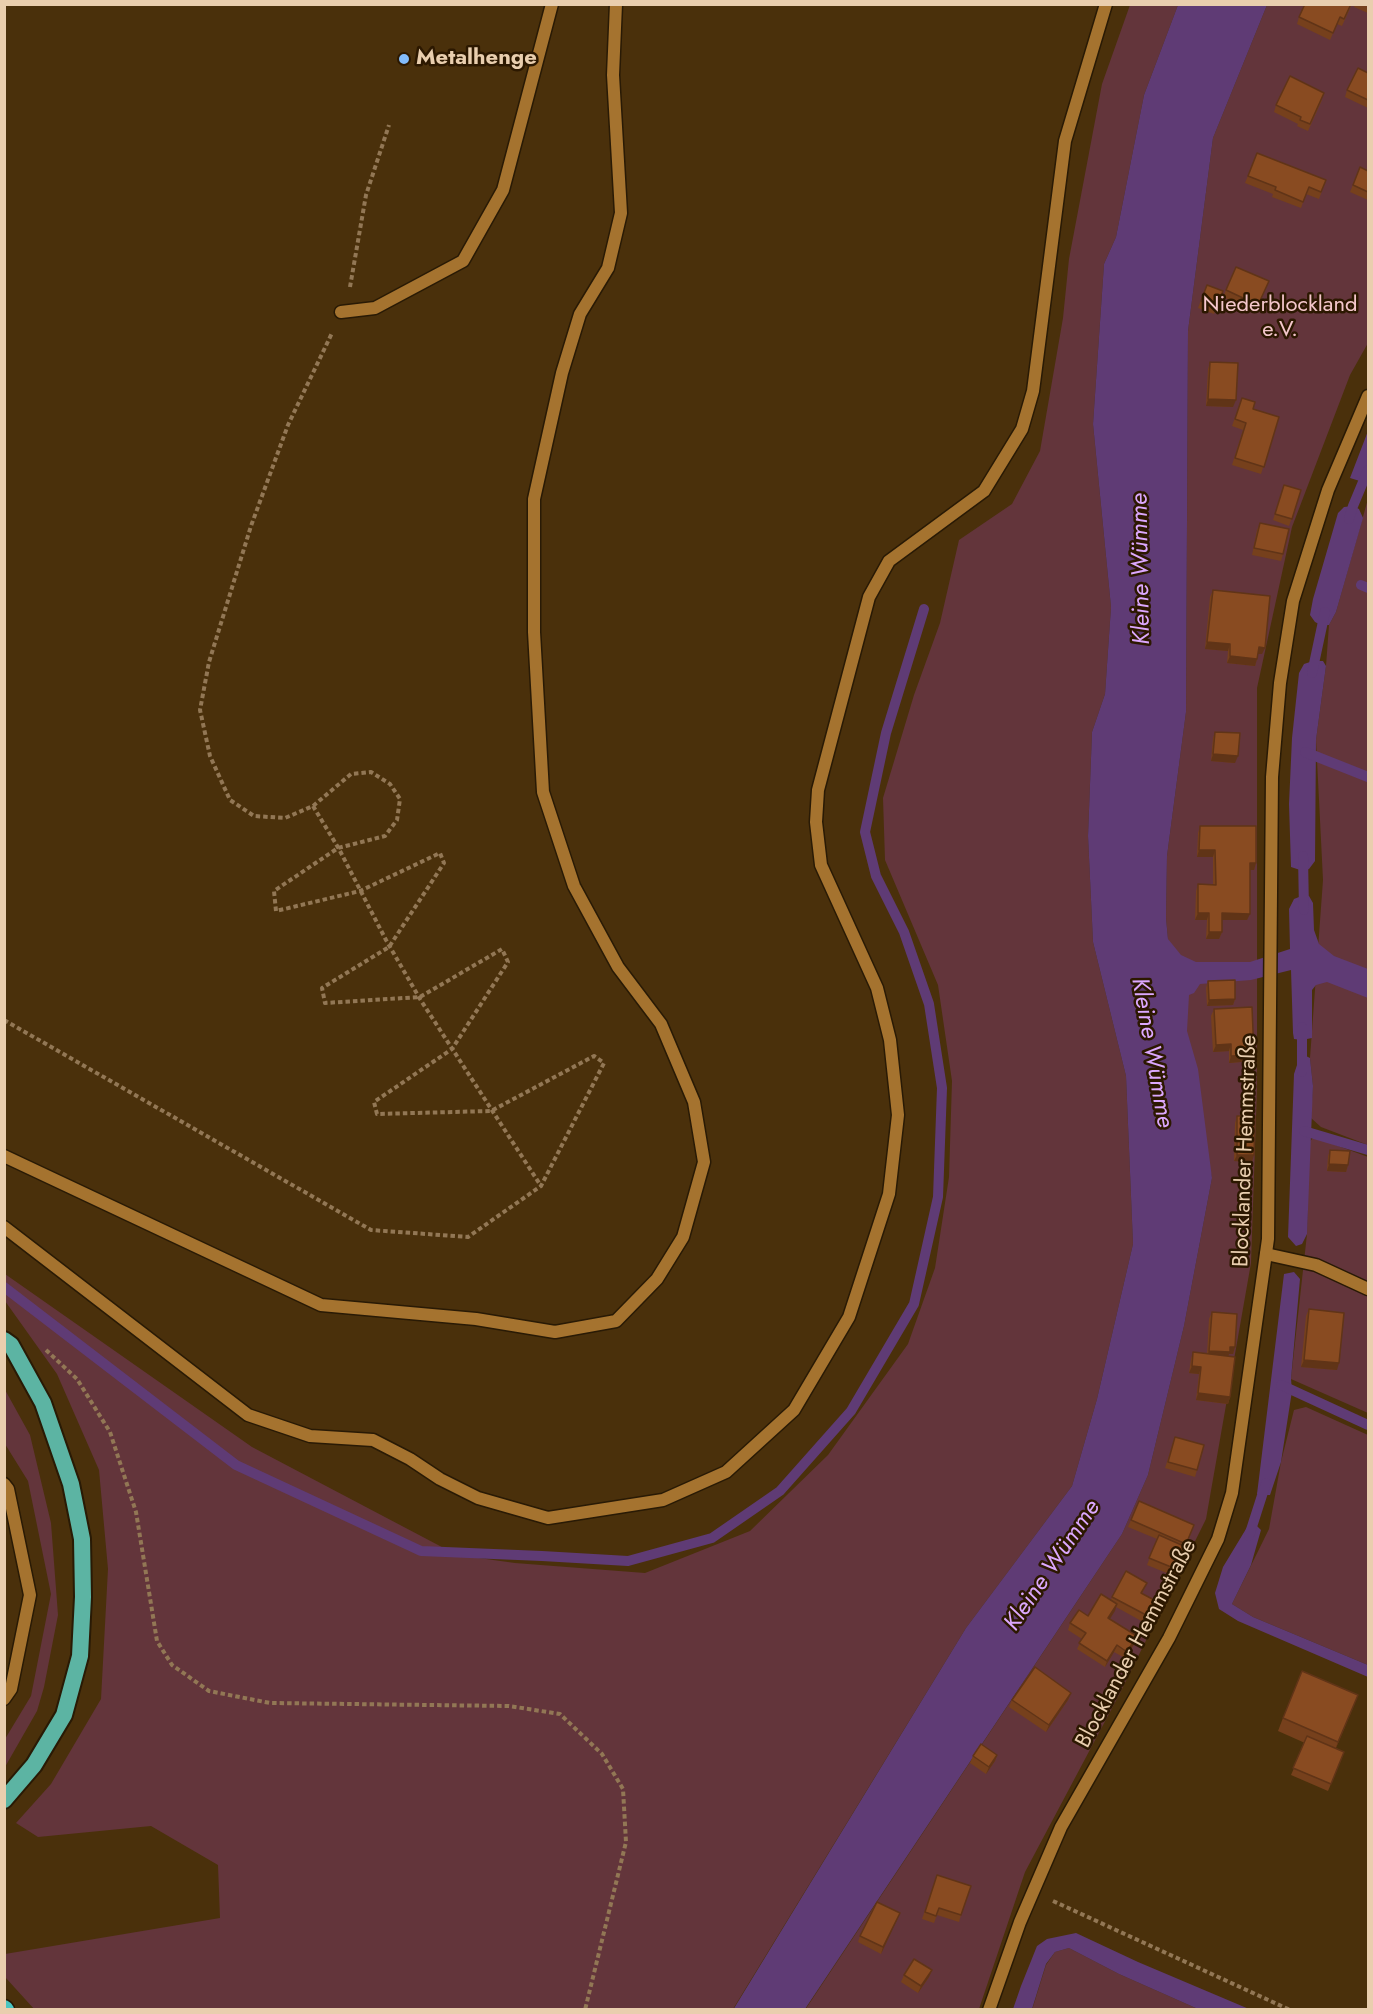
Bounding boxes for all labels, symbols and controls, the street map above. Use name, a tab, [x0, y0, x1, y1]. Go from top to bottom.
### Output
place label: Metalhenge	[416, 46, 537, 72]
marker: Metalhenge	[397, 52, 411, 66]
park label: Niederblockland e.V.	[1202, 293, 1358, 344]
water label: Kleine Wümme	[1126, 493, 1158, 645]
water label: Kleine Wümme	[1124, 976, 1178, 1130]
street label: Blocklander Hemmstraße	[1229, 1035, 1263, 1267]
water label: Kleine Wümme	[999, 1495, 1107, 1637]
street label: Blocklander Hemmstraße	[1071, 1535, 1203, 1753]

